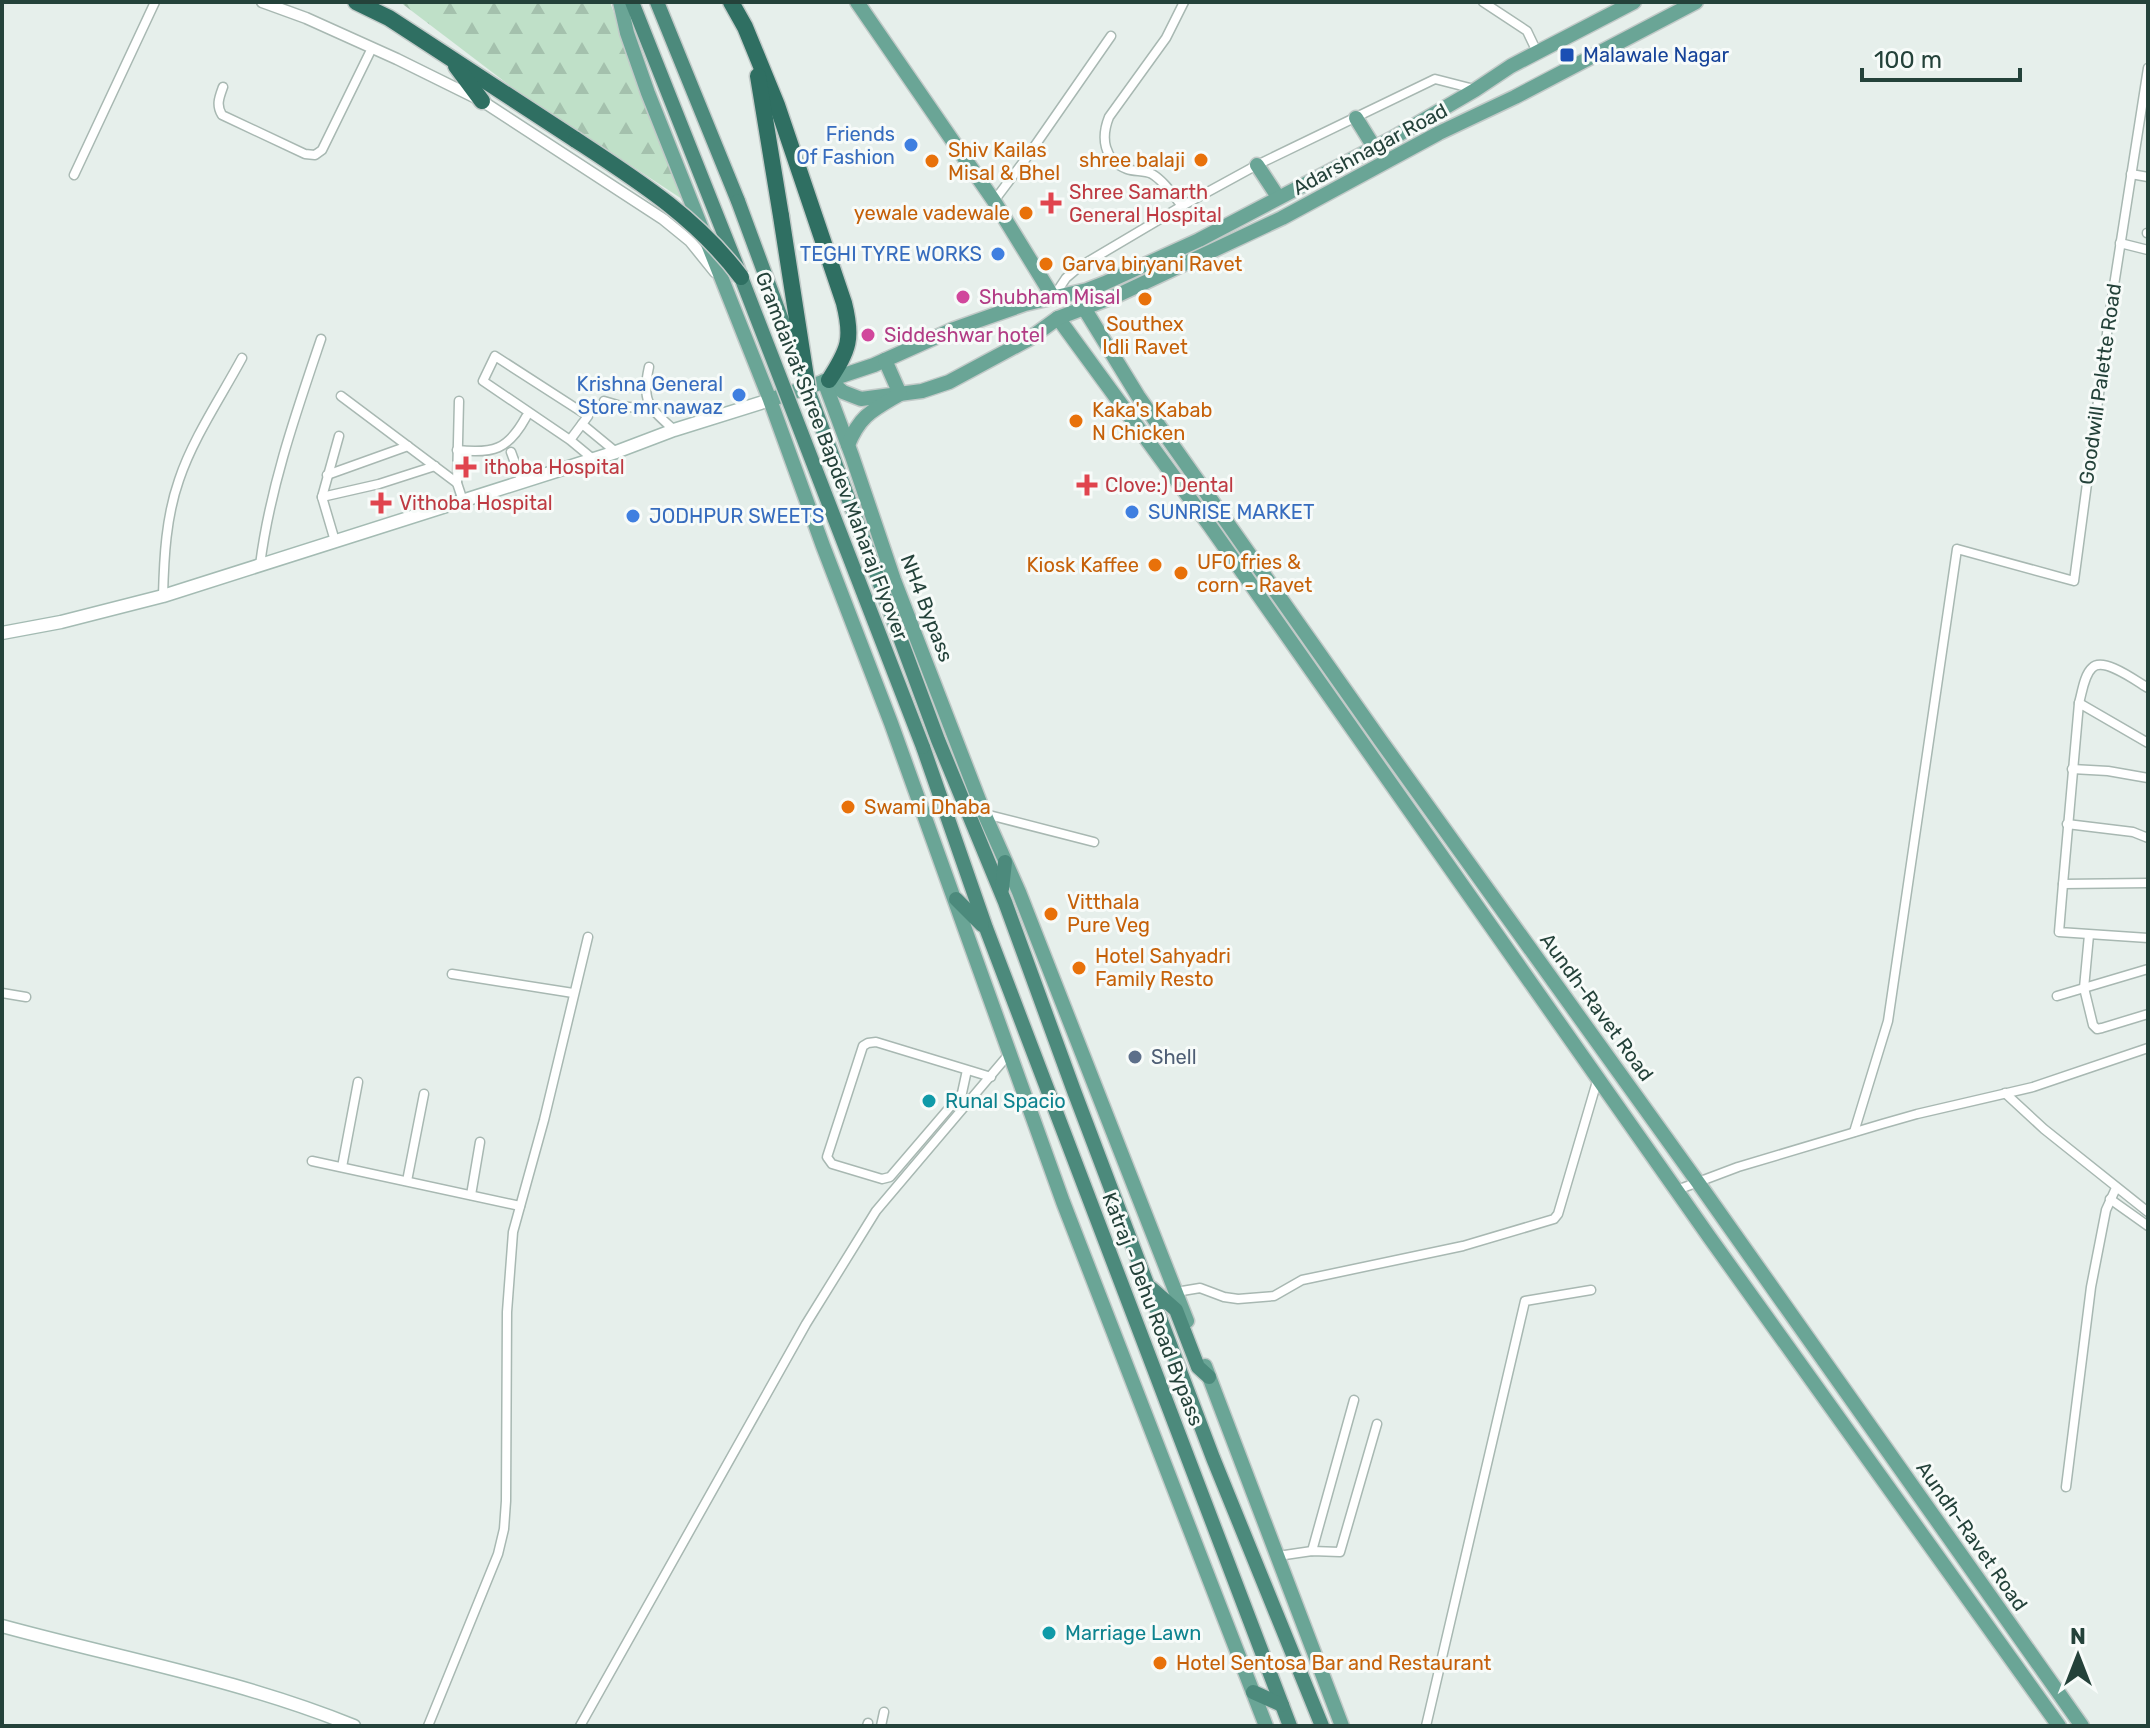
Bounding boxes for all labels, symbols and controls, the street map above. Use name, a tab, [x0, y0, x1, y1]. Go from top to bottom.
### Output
scale bar	[1862, 32, 2020, 82]
place label: Malawale Nagar	[1583, 43, 1729, 67]
marker: Malawale Nagar	[1558, 46, 1576, 64]
text: 100 m	[1874, 46, 1942, 74]
street label: Adarshnagar Road	[1289, 98, 1451, 200]
place label: Friends Of Fashion	[796, 122, 895, 169]
marker: Friends Of Fashion	[902, 136, 920, 154]
place label: Shiv Kailas Misal & Bhel	[948, 138, 1060, 185]
place label: shree balaji	[1079, 148, 1185, 172]
marker: shree balaji	[1192, 151, 1210, 169]
marker: Shiv Kailas Misal & Bhel	[923, 152, 941, 170]
place label: Shree Samarth General Hospital	[1069, 180, 1222, 227]
marker: Shree Samarth General Hospital	[1040, 192, 1062, 214]
place label: yewale vadewale	[854, 201, 1010, 225]
marker: yewale vadewale	[1017, 204, 1035, 222]
place label: TEGHI TYRE WORKS	[800, 242, 982, 266]
marker: TEGHI TYRE WORKS	[989, 245, 1007, 263]
place label: Garva biryani Ravet	[1062, 252, 1243, 276]
marker: Garva biryani Ravet	[1037, 255, 1055, 273]
street label: Gramdaivat Shree Bapdev Maharaj Flyover	[750, 268, 914, 644]
street label: Goodwill Palette Road	[2074, 282, 2126, 486]
place label: Shubham Misal	[979, 285, 1120, 309]
marker: Shubham Misal	[954, 288, 972, 306]
marker: Southex Idli Ravet	[1136, 290, 1154, 308]
place label: Southex Idli Ravet	[1102, 312, 1188, 359]
place label: Siddeshwar hotel	[884, 323, 1045, 347]
marker: Siddeshwar hotel	[859, 326, 877, 344]
place label: Krishna General Store mr nawaz	[577, 372, 723, 419]
marker: Krishna General Store mr nawaz	[730, 386, 748, 404]
place label: Kaka's Kabab N Chicken	[1092, 398, 1212, 445]
marker: Kaka's Kabab N Chicken	[1067, 412, 1085, 430]
place label: ithoba Hospital	[484, 455, 625, 479]
marker: ithoba Hospital	[455, 456, 477, 478]
place label: Clove:) Dental	[1105, 473, 1234, 497]
marker: Clove:) Dental	[1076, 474, 1098, 496]
place label: Vithoba Hospital	[399, 491, 553, 515]
marker: Vithoba Hospital	[370, 492, 392, 514]
place label: SUNRISE MARKET	[1148, 500, 1315, 524]
marker: SUNRISE MARKET	[1123, 503, 1141, 521]
place label: JODHPUR SWEETS	[649, 504, 825, 528]
marker: JODHPUR SWEETS	[624, 507, 642, 525]
place label: UFO fries & corn - Ravet	[1197, 550, 1313, 597]
street label: NH4 Bypass	[896, 551, 958, 665]
place label: Kiosk Kaffee	[1027, 553, 1139, 577]
marker: Kiosk Kaffee	[1146, 556, 1164, 574]
marker: UFO fries & corn - Ravet	[1172, 564, 1190, 582]
place label: Swami Dhaba	[864, 795, 991, 819]
marker: Swami Dhaba	[839, 798, 857, 816]
place label: Vitthala Pure Veg	[1067, 890, 1150, 937]
marker: Vitthala Pure Veg	[1042, 905, 1060, 923]
street label: Aundh-Ravet Road	[1535, 928, 1659, 1086]
place label: Hotel Sahyadri Family Resto	[1095, 944, 1231, 991]
marker: Hotel Sahyadri Family Resto	[1070, 959, 1088, 977]
place label: Shell	[1151, 1045, 1197, 1069]
marker: Shell	[1126, 1048, 1144, 1066]
place label: Runal Spacio	[945, 1089, 1066, 1113]
marker: Runal Spacio	[920, 1092, 938, 1110]
street label: Katraj - Dehu Road Bypass	[1097, 1189, 1209, 1429]
street label: Aundh-Ravet Road	[1911, 1457, 2033, 1615]
north arrow	[2038, 1616, 2118, 1696]
place label: Marriage Lawn	[1065, 1621, 1201, 1645]
text: N	[2070, 1623, 2086, 1650]
marker: Marriage Lawn	[1040, 1624, 1058, 1642]
place label: Hotel Sentosa Bar and Restaurant	[1176, 1651, 1492, 1675]
marker: Hotel Sentosa Bar and Restaurant	[1151, 1654, 1169, 1672]

